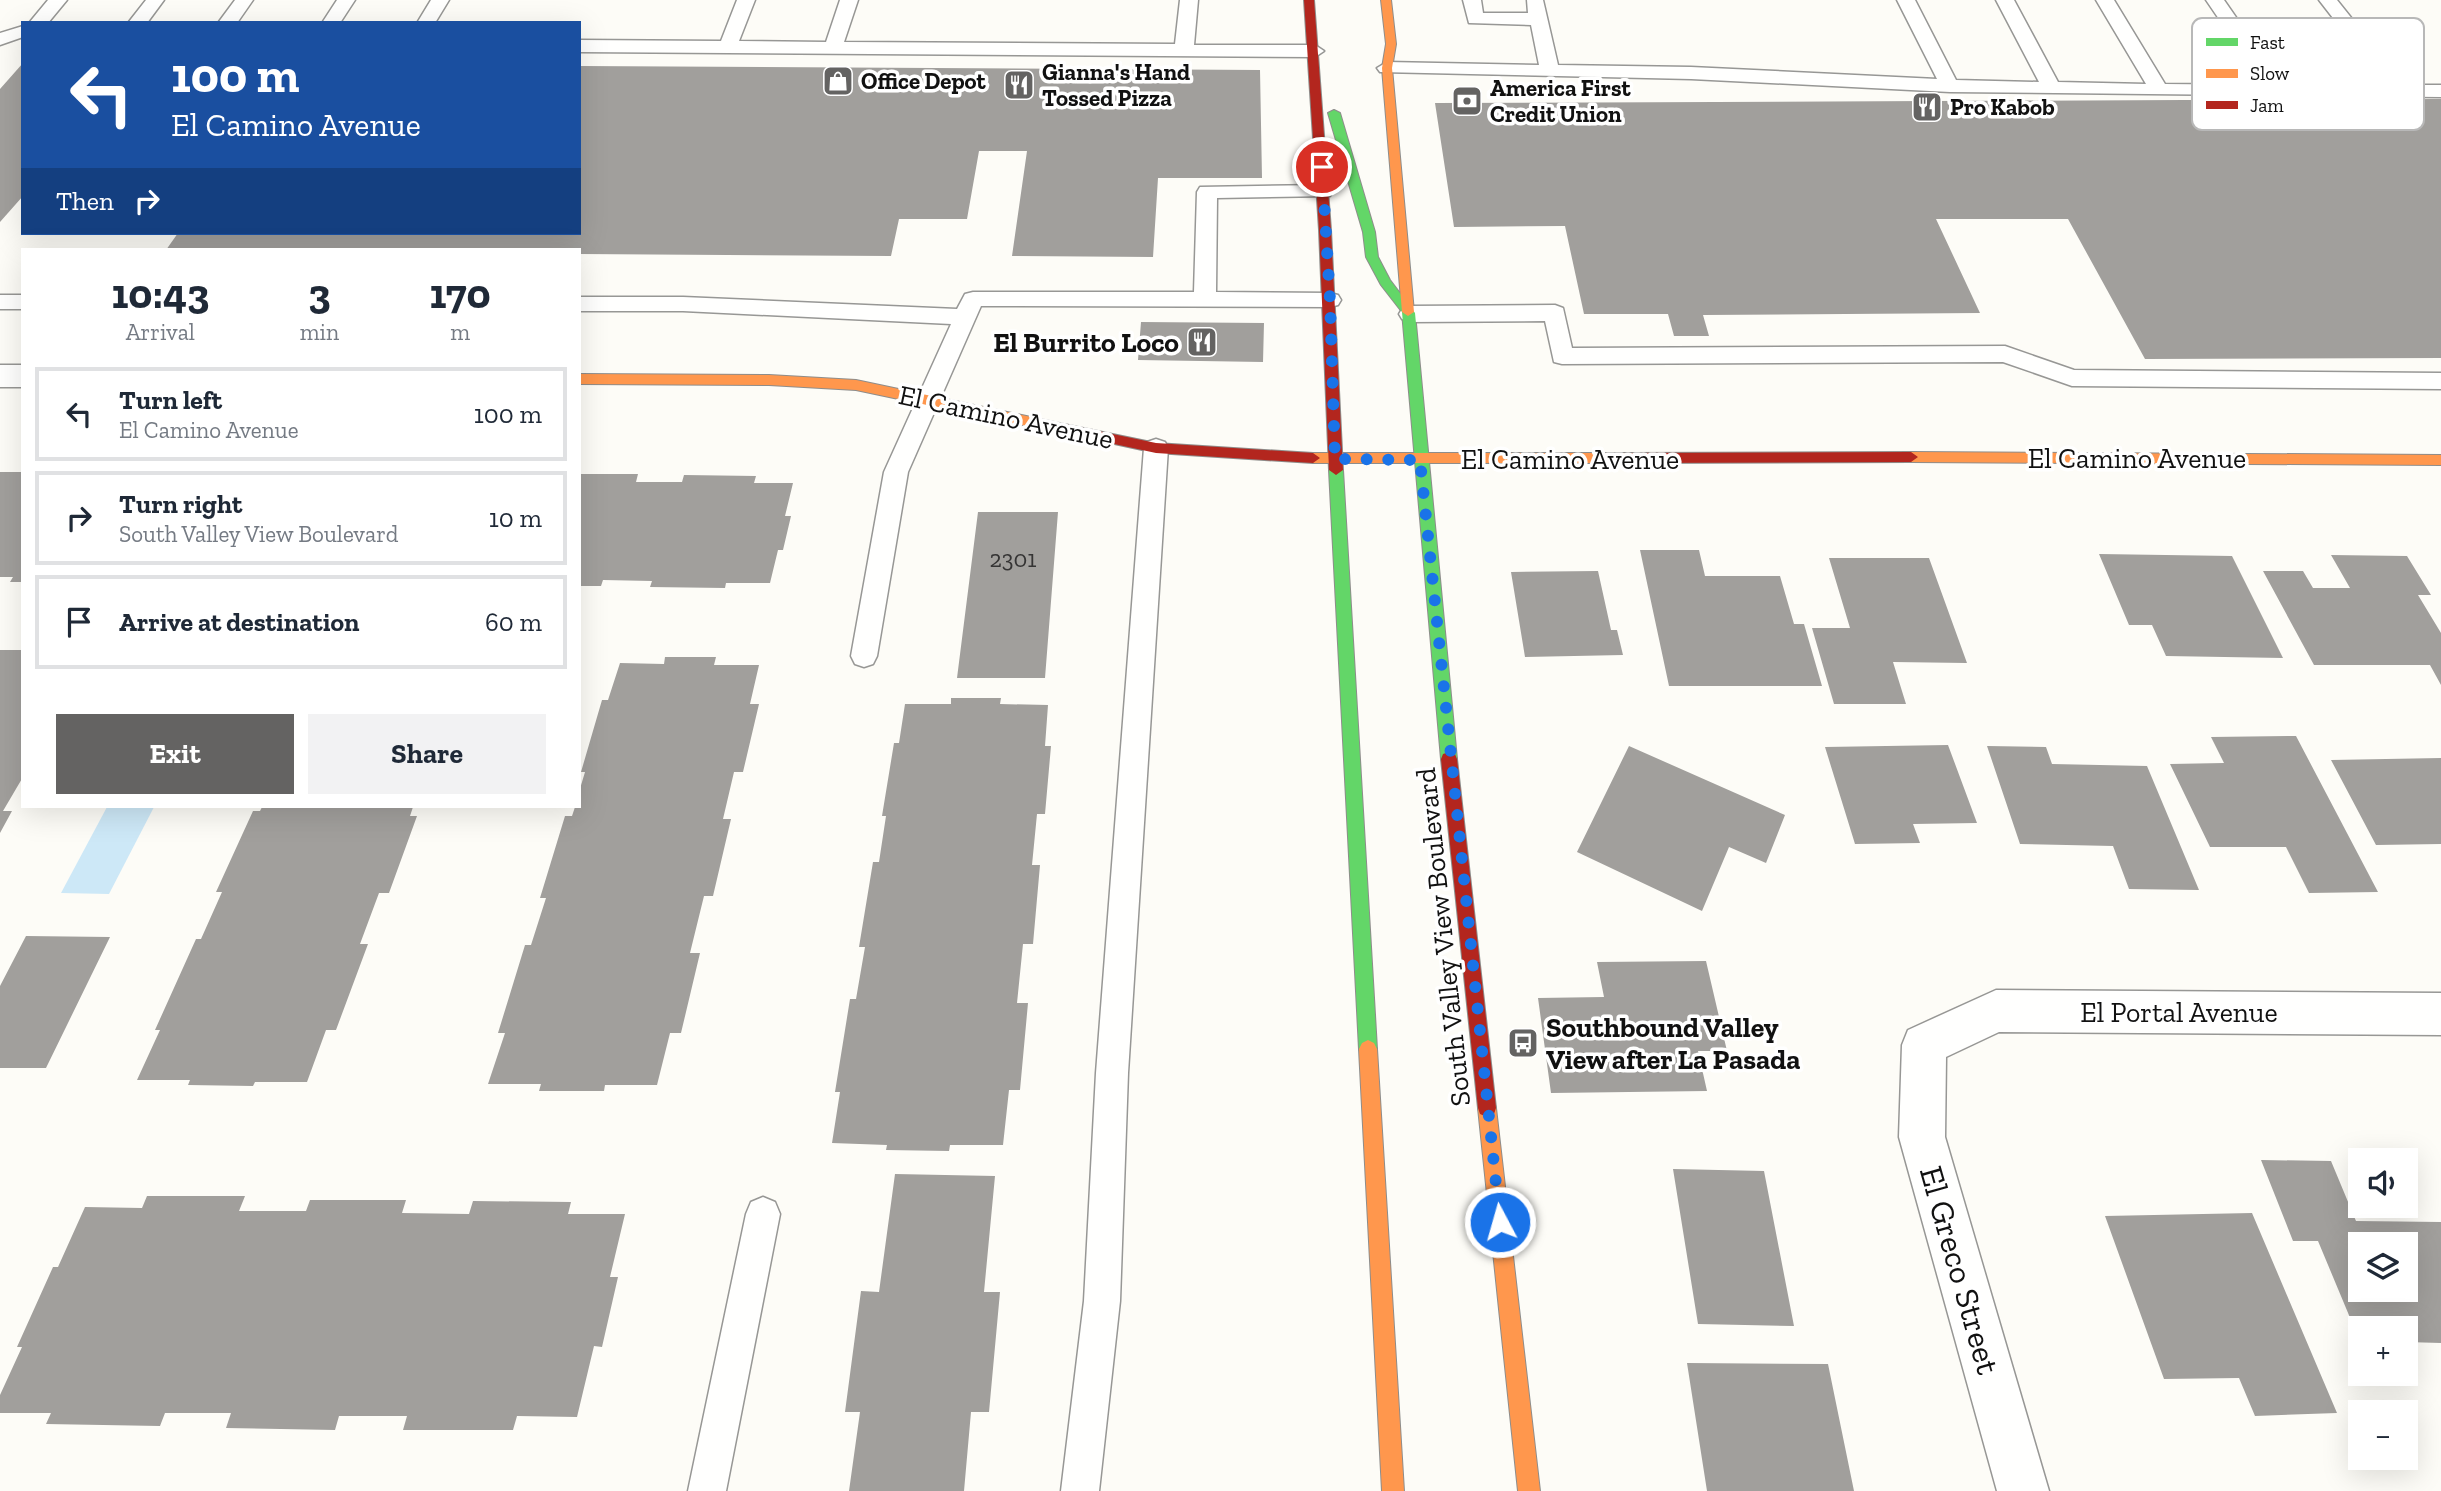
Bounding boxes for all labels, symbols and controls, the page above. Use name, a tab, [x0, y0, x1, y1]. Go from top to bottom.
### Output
legend	[2192, 18, 2424, 130]
text: Fast	[2250, 31, 2285, 54]
text: 100 m	[171, 46, 299, 105]
icon: left	[56, 49, 147, 140]
place label: Gianna's Hand Tossed Pizza	[1042, 58, 1190, 112]
text: Slow	[2250, 62, 2290, 85]
shop icon: Office Depot	[821, 64, 855, 98]
place label: Office Depot	[861, 67, 987, 95]
restaurant icon: Gianna's Hand Tossed Pizza	[1002, 68, 1036, 102]
place label: America First Credit Union	[1490, 74, 1631, 128]
bank icon: America First Credit Union	[1450, 84, 1484, 118]
restaurant icon: Pro Kabob	[1910, 90, 1944, 124]
place label: Pro Kabob	[1950, 93, 2055, 121]
text: Jam	[2250, 94, 2284, 117]
text: El Camino Avenue	[171, 106, 421, 144]
pin	[1292, 137, 1352, 197]
icon: arrive	[1303, 148, 1341, 186]
icon: right	[128, 182, 166, 220]
text: Then	[56, 185, 114, 217]
text: 10:43	[111, 268, 209, 319]
text: 3	[308, 268, 331, 319]
text: 170	[430, 268, 491, 319]
text: Arrival	[126, 318, 195, 346]
text: min	[300, 318, 339, 346]
text: m	[450, 318, 470, 346]
restaurant icon: El Burrito Loco	[1185, 325, 1219, 359]
place label: El Burrito Loco	[993, 326, 1179, 359]
street label: El Camino Avenue	[896, 378, 1116, 456]
text: Turn left	[119, 384, 222, 416]
icon: left	[60, 395, 98, 433]
text: 100 m	[474, 398, 542, 430]
text: El Camino Avenue	[119, 416, 299, 444]
street label: El Camino Avenue	[2028, 442, 2246, 475]
street label: El Camino Avenue	[1461, 443, 1679, 476]
text: Turn right	[119, 488, 242, 520]
icon: right	[60, 499, 98, 537]
text: 10 m	[489, 502, 542, 534]
text: South Valley View Boulevard	[119, 520, 398, 548]
house number: 2301	[989, 544, 1037, 573]
icon: arrive	[60, 603, 98, 641]
text: Arrive at destination	[119, 606, 359, 638]
text: 60 m	[485, 606, 542, 638]
button: Exit	[56, 714, 294, 794]
button: Share	[308, 714, 546, 794]
street label: South Valley View Boulevard	[1409, 766, 1477, 1108]
street label: El Portal Avenue	[2080, 996, 2278, 1029]
place label: Southbound Valley View after La Pasada	[1546, 1011, 1800, 1076]
bus stop icon: Southbound Valley View after La Pasada	[1506, 1026, 1540, 1060]
map controls	[2348, 1148, 2418, 1470]
button: sound	[2348, 1148, 2418, 1218]
street label: El Greco Street	[1912, 1162, 2009, 1379]
position arrow	[1463, 1185, 1537, 1259]
button: layers	[2348, 1232, 2418, 1302]
button: +	[2348, 1316, 2418, 1386]
button: −	[2348, 1400, 2418, 1470]

